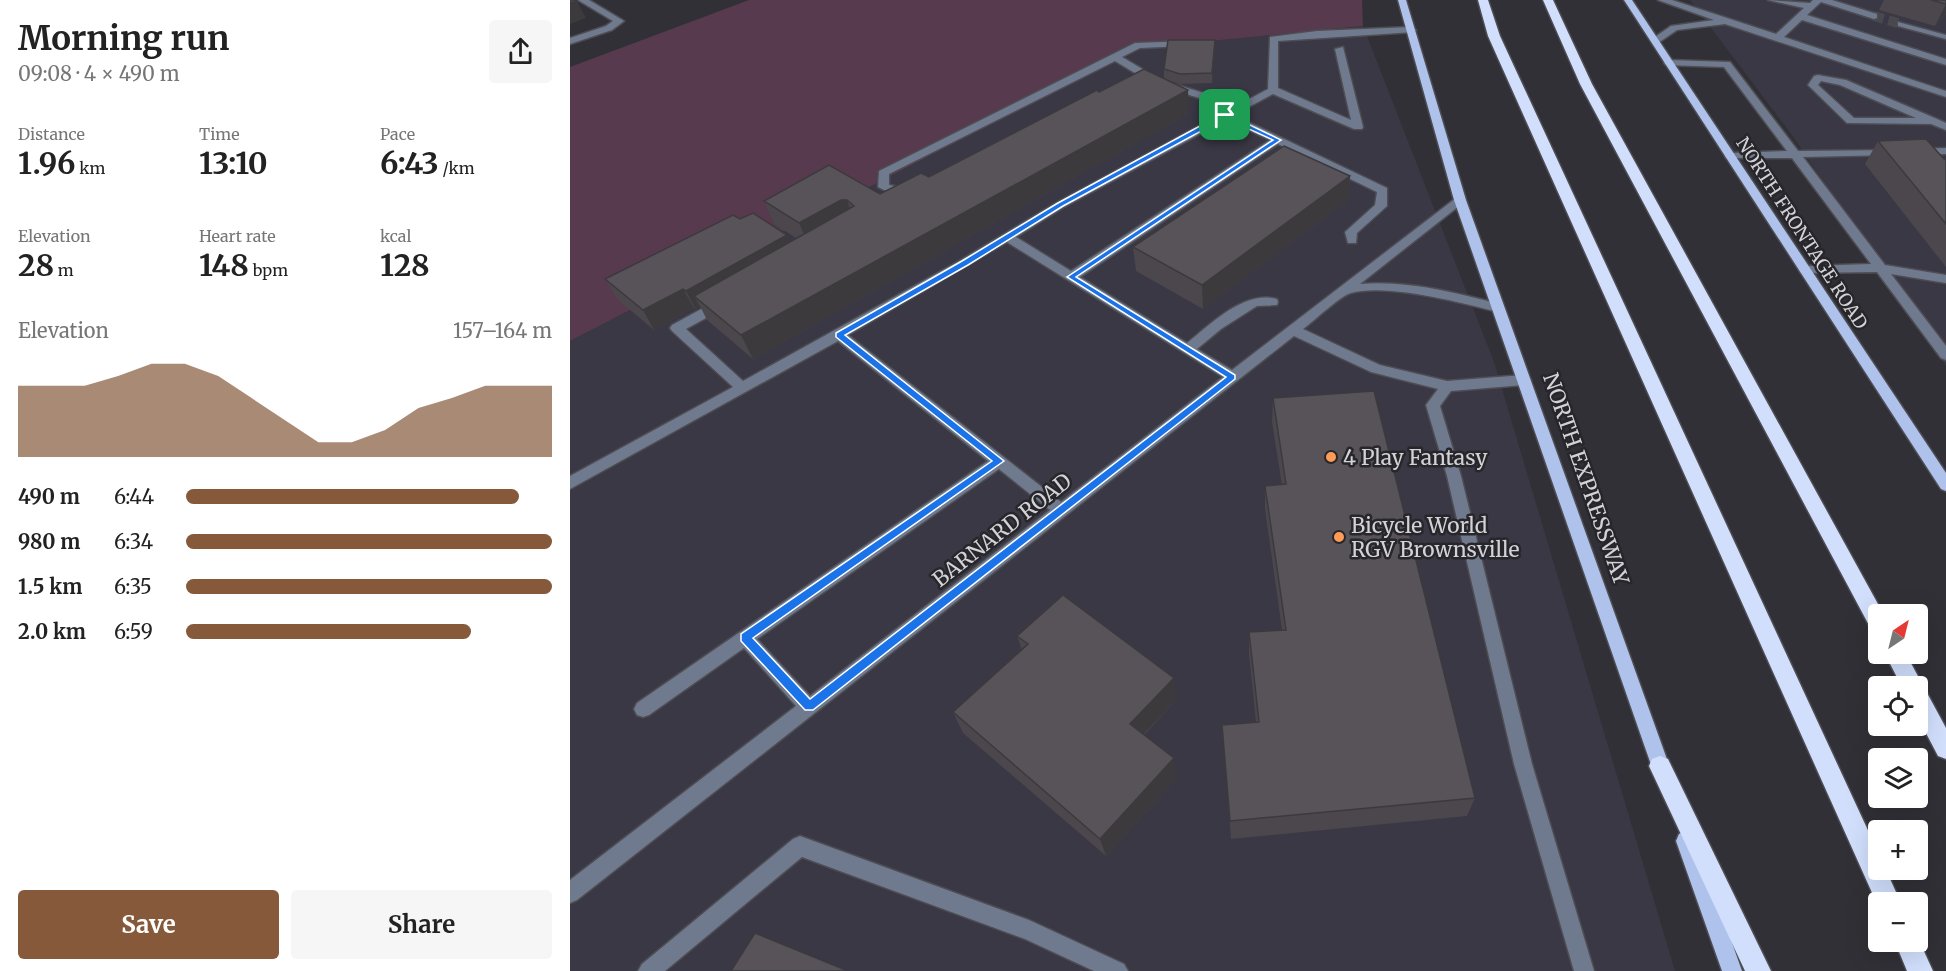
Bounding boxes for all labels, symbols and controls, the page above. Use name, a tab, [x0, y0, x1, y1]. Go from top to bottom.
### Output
text: Morning run	[18, 18, 229, 59]
button: share	[489, 20, 552, 83]
text: 09:08 · 4 × 490 m	[18, 61, 180, 86]
pin	[1199, 89, 1250, 140]
icon: arrive	[1208, 98, 1241, 131]
text: Distance	[18, 124, 85, 144]
text: Time	[199, 124, 240, 144]
text: Pace	[380, 124, 415, 144]
street label: NORTH FRONTAGE ROAD	[1731, 133, 1873, 333]
text: 1.96	[18, 144, 76, 182]
text: 13:10	[199, 144, 268, 182]
text: 6:43	[380, 144, 439, 182]
text: km	[76, 158, 105, 178]
text: /km	[439, 158, 475, 178]
text: Elevation	[18, 226, 91, 246]
text: Heart rate	[199, 226, 276, 246]
text: kcal	[380, 226, 411, 246]
text: 28	[18, 246, 54, 284]
text: 148	[199, 246, 249, 284]
text: 128	[380, 246, 430, 284]
text: m	[54, 260, 74, 280]
text: bpm	[249, 260, 288, 280]
text: Elevation	[18, 318, 109, 343]
text: 157–164 m	[453, 318, 552, 343]
street label: NORTH EXPRESSWAY	[1537, 369, 1635, 589]
place label: 4 Play Fantasy	[1343, 444, 1488, 471]
marker: 4 Play Fantasy	[1324, 450, 1338, 464]
street label: BARNARD ROAD	[927, 467, 1077, 593]
text: 490 m	[18, 484, 80, 509]
text: 6:44	[114, 484, 154, 509]
place label: Bicycle World RGV Brownsville	[1351, 512, 1520, 563]
text: 980 m	[18, 529, 80, 554]
text: 6:34	[114, 529, 153, 554]
marker: Bicycle World RGV Brownsville	[1332, 530, 1346, 544]
text: 1.5 km	[18, 574, 82, 599]
text: 6:35	[114, 574, 152, 599]
north arrow	[1868, 604, 1928, 664]
map controls	[1868, 604, 1928, 952]
text: 2.0 km	[18, 619, 86, 644]
text: 6:59	[114, 619, 153, 644]
button: locate	[1868, 676, 1928, 736]
button: layers	[1868, 748, 1928, 808]
button: +	[1868, 820, 1928, 880]
button: Save	[18, 890, 279, 959]
button: Share	[291, 890, 552, 959]
button: −	[1868, 892, 1928, 952]

